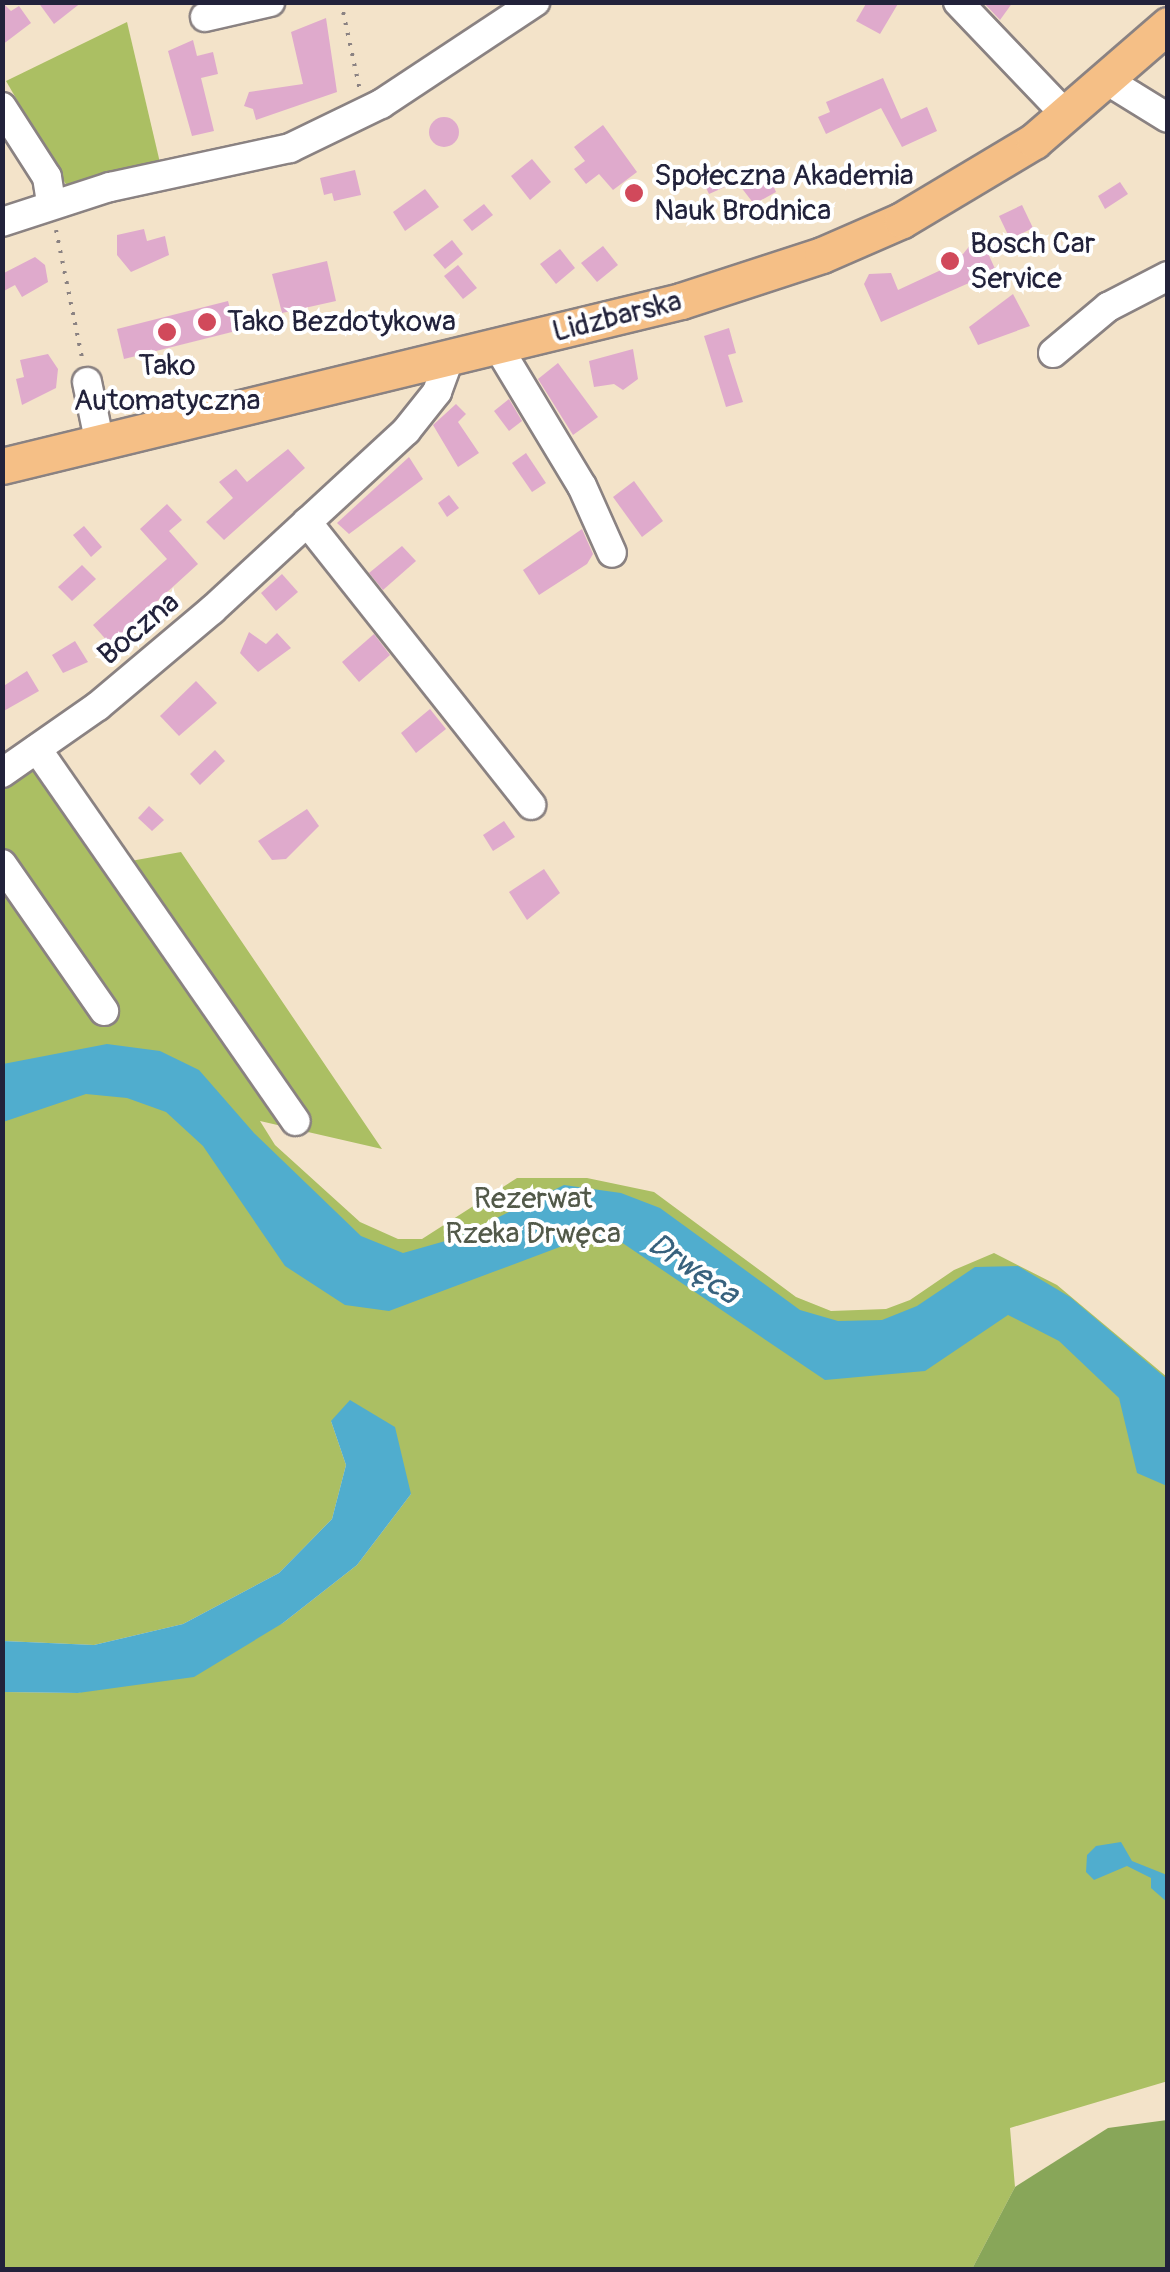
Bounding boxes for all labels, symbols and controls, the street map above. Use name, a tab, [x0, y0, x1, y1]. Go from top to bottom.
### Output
place label: Społeczna Akademia Nauk Brodnica	[654, 158, 914, 228]
marker: Społeczna Akademia Nauk Brodnica	[623, 182, 645, 204]
place label: Bosch Car Service	[970, 226, 1095, 296]
marker: Bosch Car Service	[939, 250, 961, 272]
street label: Lidzbarska	[549, 284, 685, 350]
place label: Tako Bezdotykowa	[227, 304, 456, 340]
marker: Tako Bezdotykowa	[196, 311, 218, 333]
marker: Tako Automatyczna	[156, 321, 178, 343]
place label: Tako Automatyczna	[73, 348, 261, 418]
street label: Boczna	[91, 585, 187, 673]
park label: Rezerwat Rzeka Drwęca	[445, 1181, 621, 1252]
water label: Drwęca	[640, 1225, 746, 1313]

